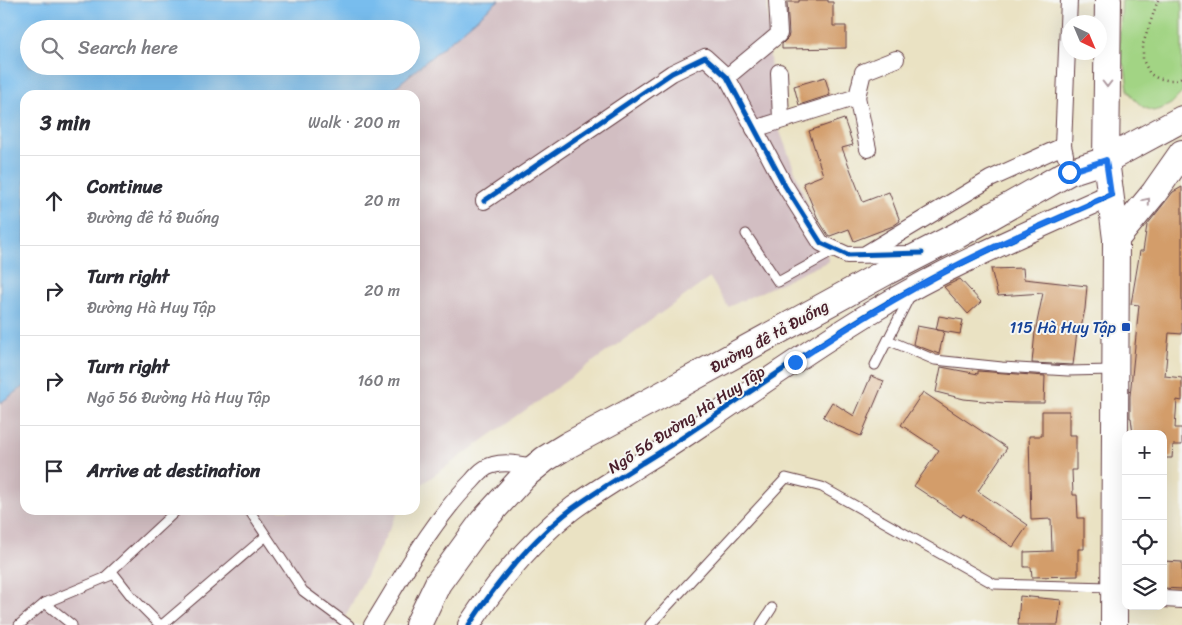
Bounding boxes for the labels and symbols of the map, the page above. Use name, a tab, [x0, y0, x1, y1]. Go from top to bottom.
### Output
north arrow	[1062, 15, 1107, 60]
one-way arrow	[1102, 80, 1112, 88]
route start	[1058, 161, 1081, 184]
one-way arrow	[1142, 198, 1151, 207]
street label: Đường đê tả Đuống	[704, 292, 834, 381]
place label: 115 Hà Huy Tập	[1009, 313, 1117, 342]
marker: 115 Hà Huy Tập	[1120, 321, 1132, 333]
route end	[784, 351, 807, 374]
street label: Ngõ 56 Đường Hà Huy Tập	[602, 357, 771, 481]

